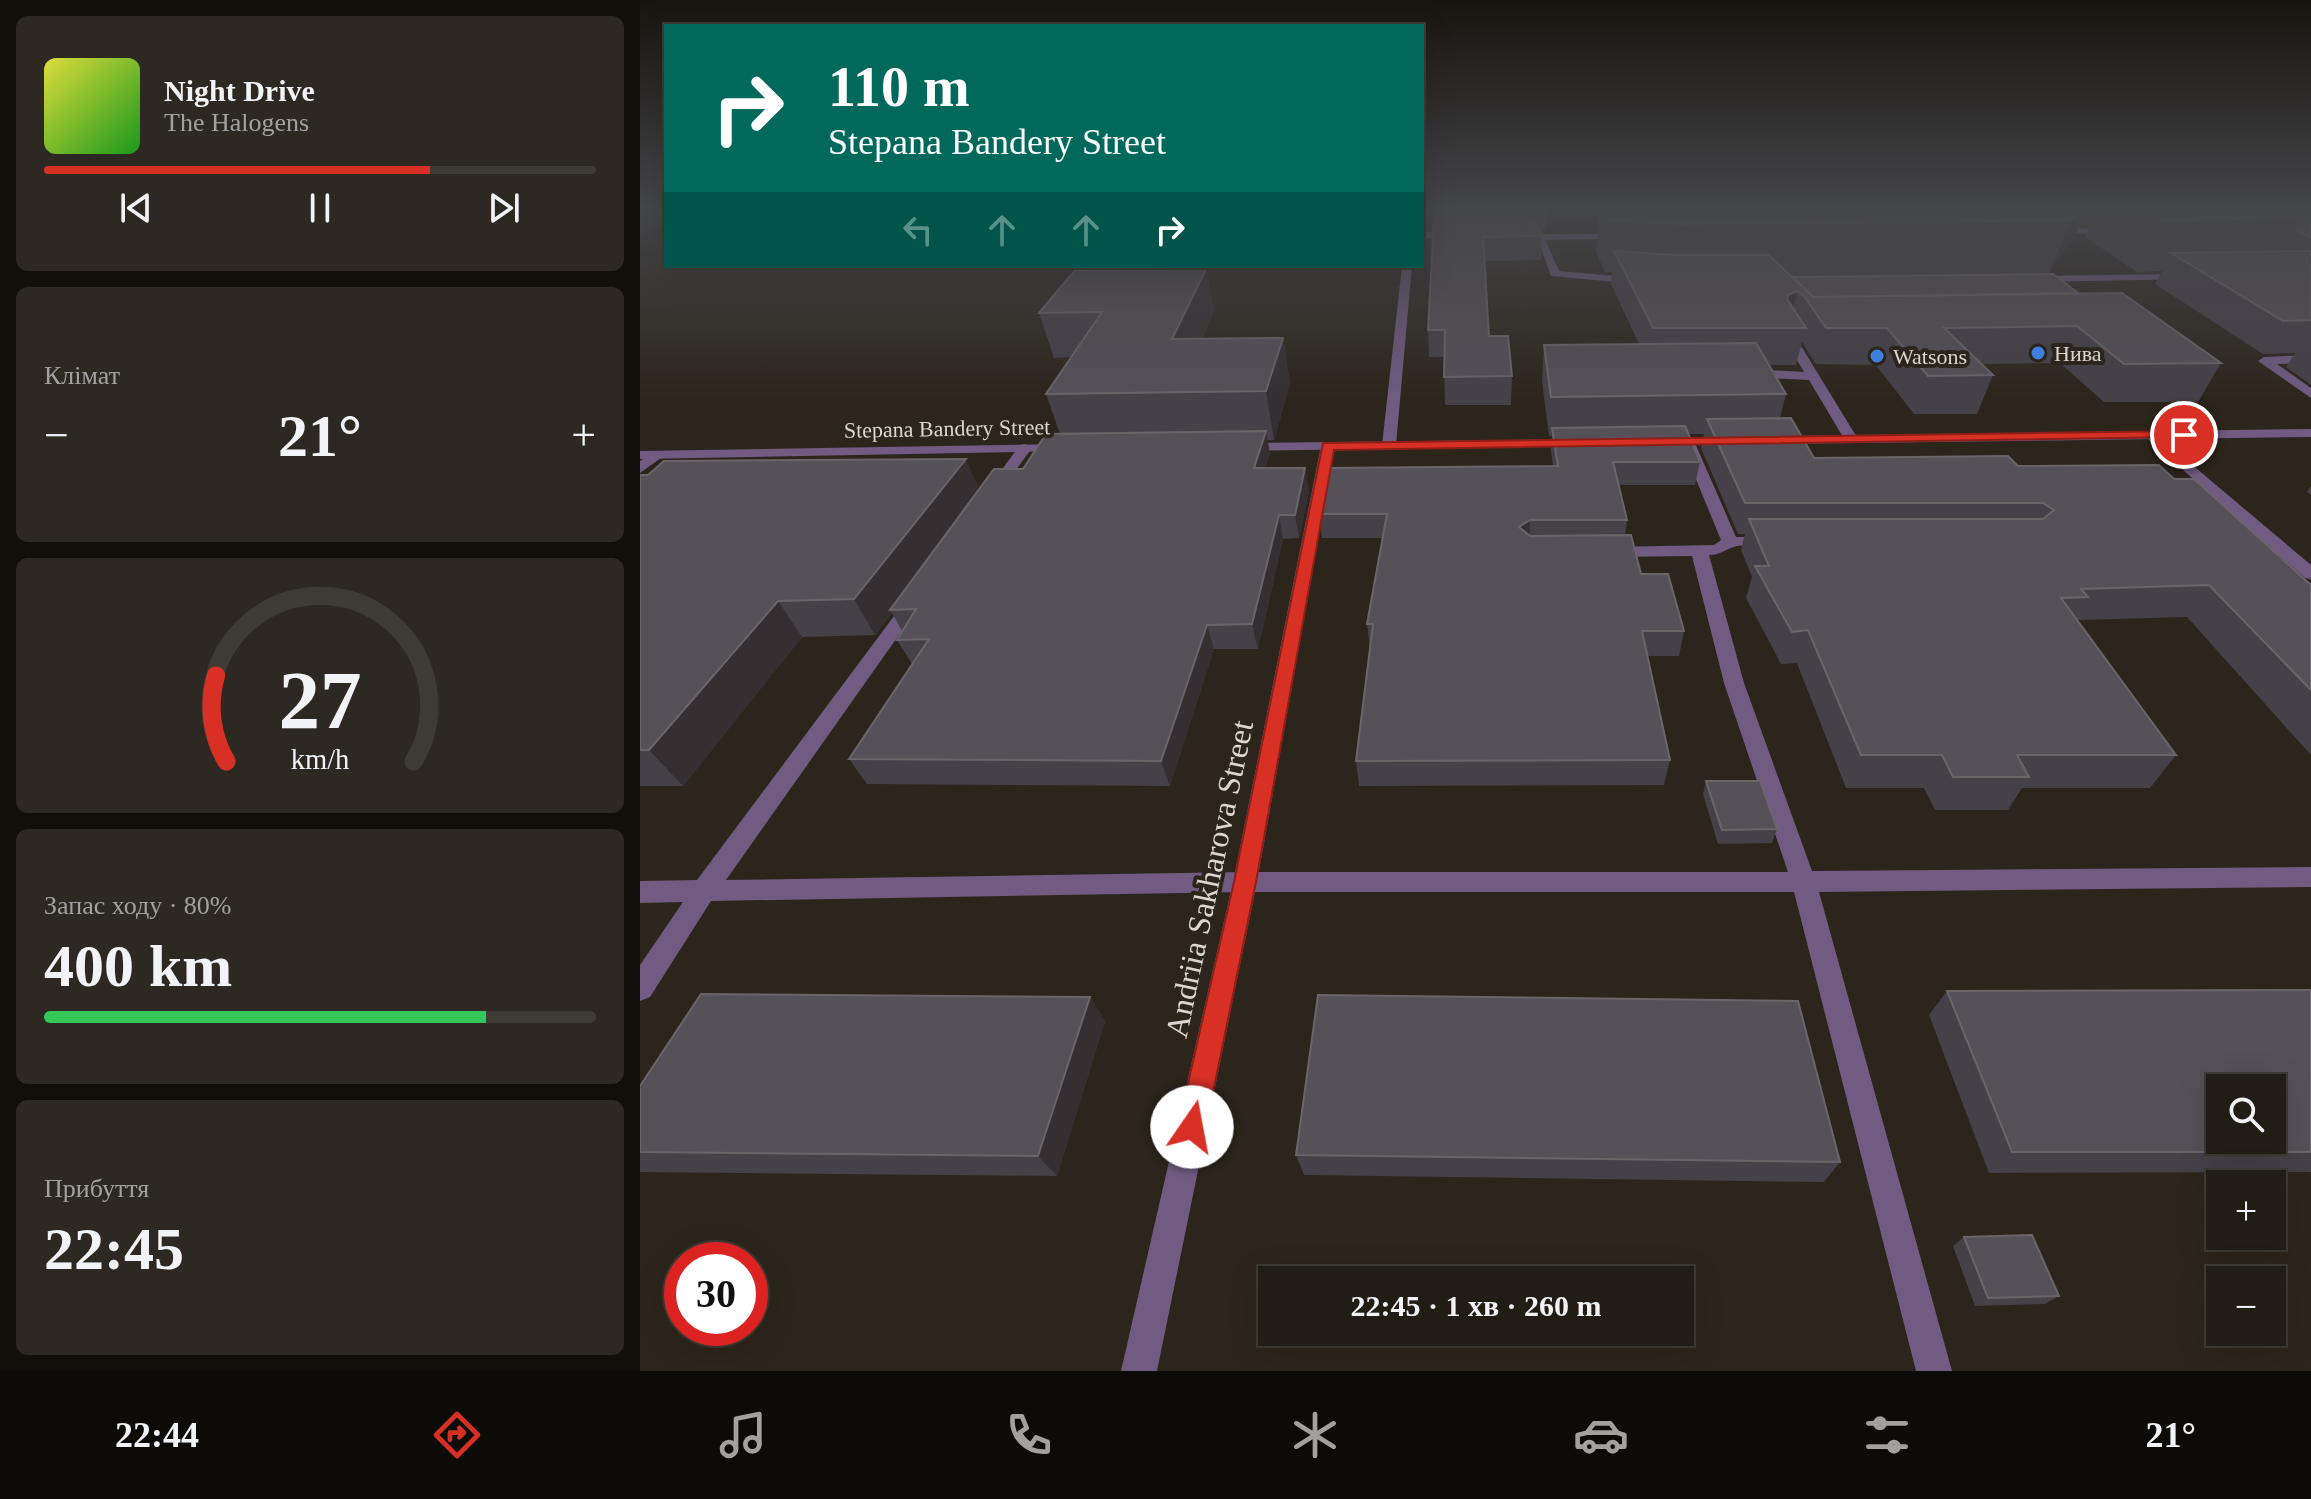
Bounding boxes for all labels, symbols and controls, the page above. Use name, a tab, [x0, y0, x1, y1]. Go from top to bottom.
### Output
icon: right	[696, 56, 800, 160]
text: 110 m	[828, 56, 970, 118]
text: Night Drive	[164, 74, 315, 107]
text: The Halogens	[164, 108, 309, 137]
text: Stepana Bandery Street	[828, 122, 1166, 162]
icon: previous	[114, 186, 158, 230]
icon: pause	[298, 186, 342, 230]
icon: next	[482, 186, 526, 230]
icon: left	[896, 208, 940, 252]
icon: ahead	[980, 208, 1024, 252]
icon: ahead	[1064, 208, 1108, 252]
icon: right	[1148, 208, 1192, 252]
place label: Нива	[2054, 341, 2102, 366]
place label: Watsons	[1893, 344, 1967, 369]
marker: Нива	[2029, 344, 2047, 362]
marker: Watsons	[1868, 347, 1886, 365]
text: Клімат	[44, 361, 120, 390]
pin	[2150, 401, 2218, 469]
text: 21°	[278, 403, 362, 469]
text: −	[44, 411, 69, 460]
text: +	[571, 411, 596, 460]
icon: arrive	[2162, 413, 2206, 457]
street label: Stepana Bandery Street	[844, 414, 1050, 443]
text: 27	[278, 653, 362, 745]
street label: Andriia Sakharova Street	[1158, 717, 1260, 1041]
text: km/h	[291, 744, 349, 775]
text: Запас ходу · 80%	[44, 891, 232, 920]
text: 400 km	[44, 933, 232, 999]
map controls	[2206, 1074, 2286, 1346]
button: search	[2206, 1074, 2286, 1154]
position arrow	[1150, 1085, 1234, 1169]
button: +	[2206, 1170, 2286, 1250]
text: Прибуття	[44, 1174, 149, 1203]
text: 22:45	[44, 1216, 184, 1282]
speed limit sign: 30	[664, 1242, 768, 1346]
button: −	[2206, 1266, 2286, 1346]
text: 22:45 · 1 хв · 260 m	[1350, 1289, 1602, 1322]
icon: directions	[429, 1407, 485, 1463]
icon: music	[715, 1407, 771, 1463]
icon: phone	[1001, 1407, 1057, 1463]
icon: climate	[1287, 1407, 1343, 1463]
icon: car	[1573, 1407, 1629, 1463]
icon: filters	[1859, 1407, 1915, 1463]
text: 22:44	[115, 1415, 199, 1455]
text: 21°	[2145, 1415, 2196, 1455]

